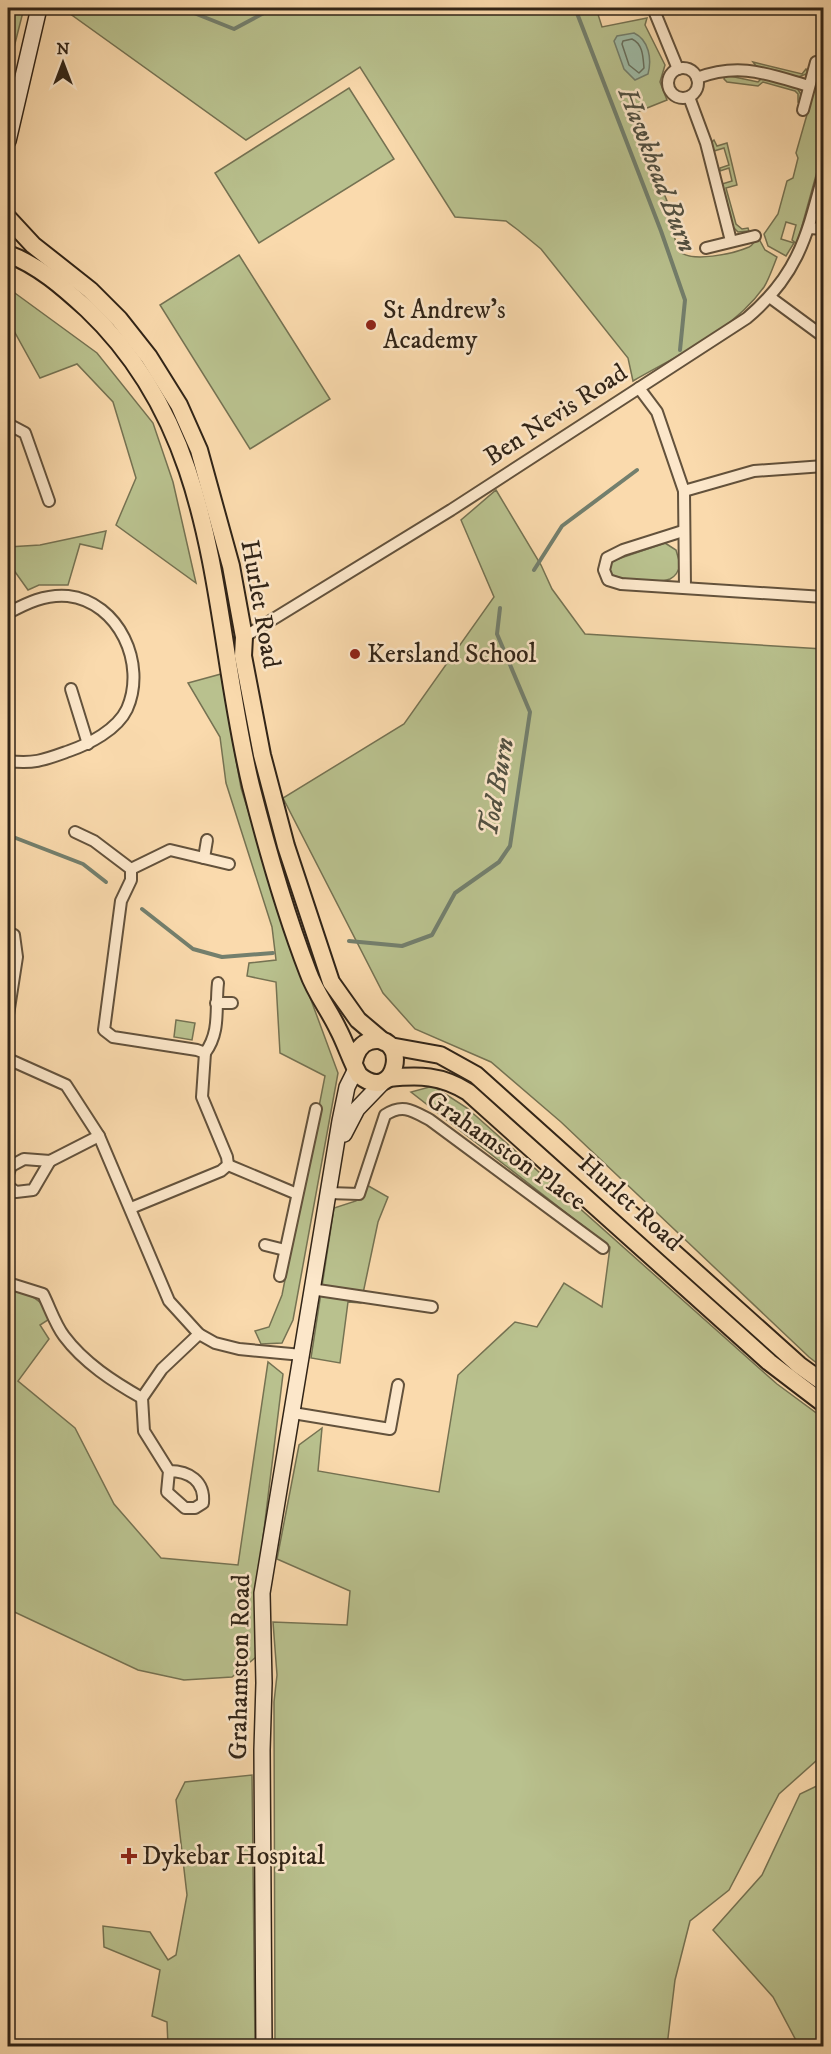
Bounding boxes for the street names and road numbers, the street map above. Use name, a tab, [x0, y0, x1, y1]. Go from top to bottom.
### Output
street label: Ben Nevis Road	[478, 356, 634, 474]
street label: Hurlet Road	[232, 537, 288, 671]
street label: Grahamston Place	[420, 1084, 592, 1218]
street label: Hurlet Road	[571, 1147, 689, 1259]
street label: Grahamston Road	[222, 1574, 258, 1760]

